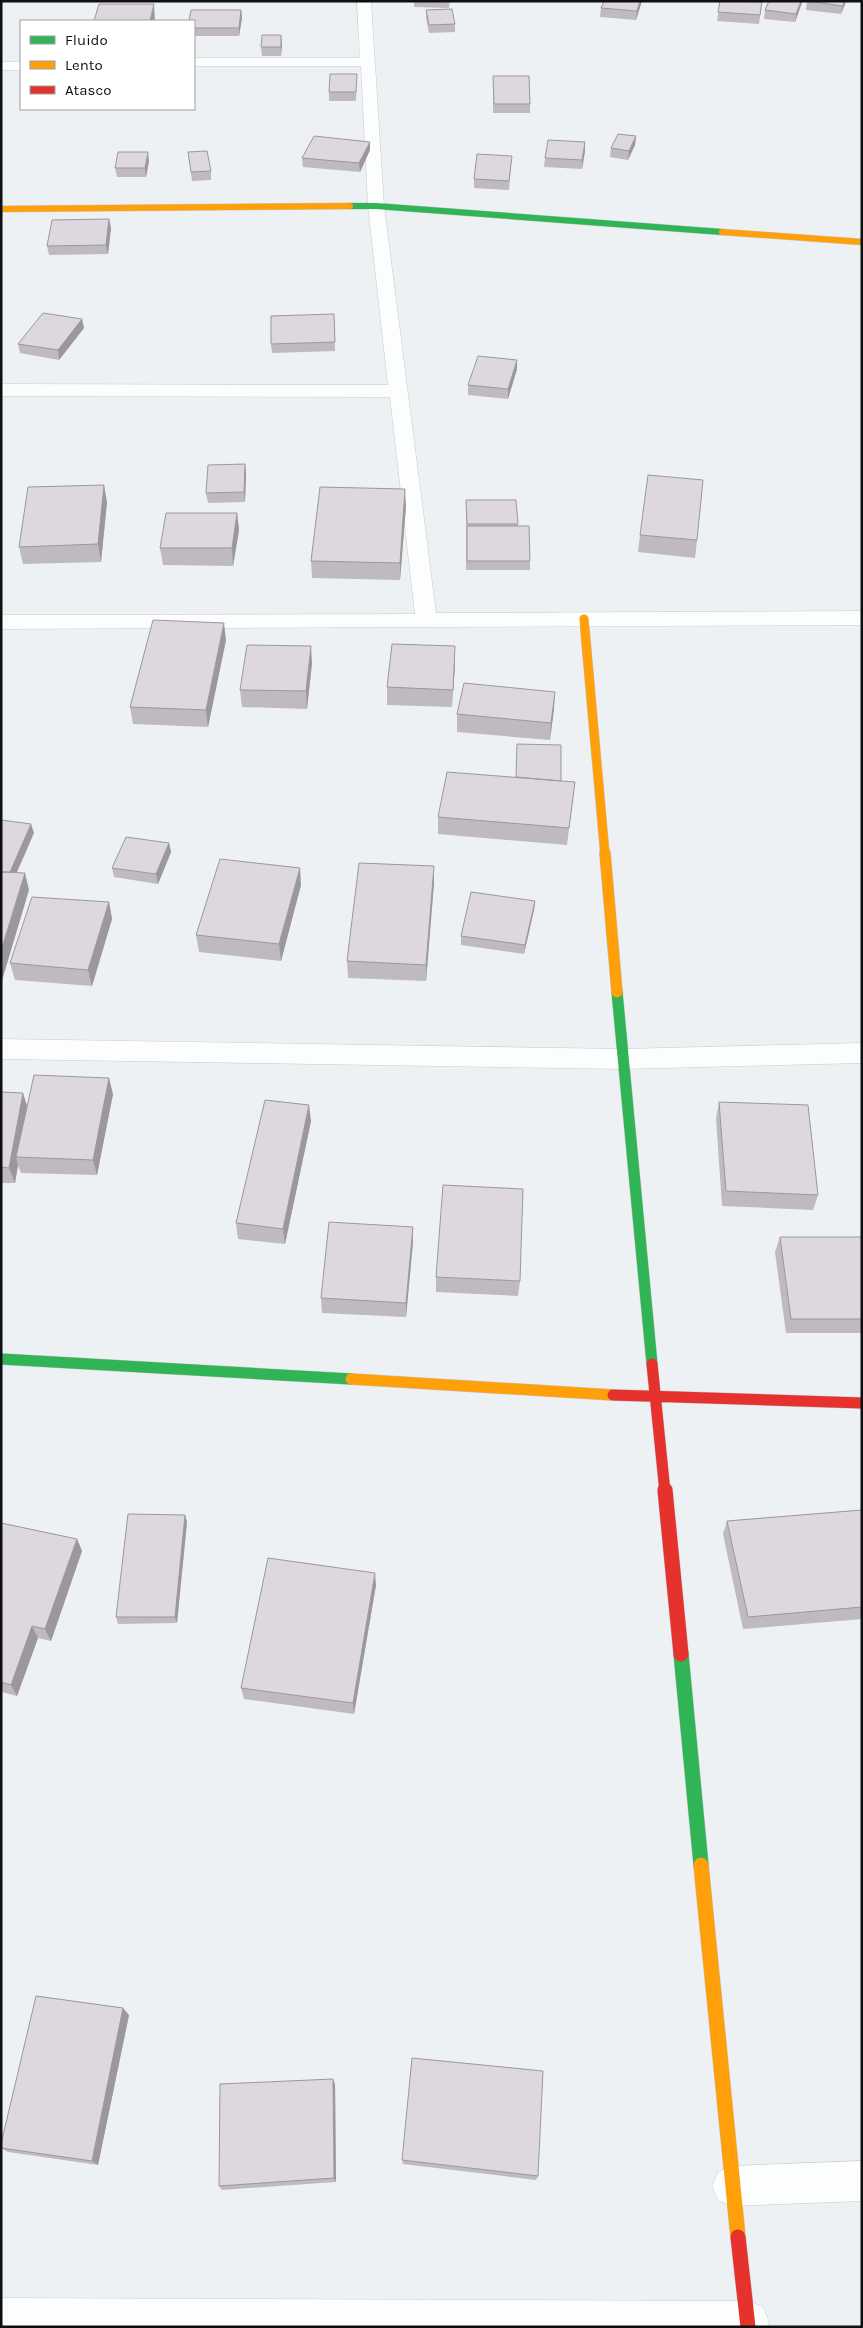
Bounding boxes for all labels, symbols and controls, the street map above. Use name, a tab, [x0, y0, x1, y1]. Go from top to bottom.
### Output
legend	[20, 20, 195, 110]
text: Fluido	[65, 31, 108, 49]
text: Lento	[65, 56, 103, 74]
text: Atasco	[65, 81, 111, 99]

